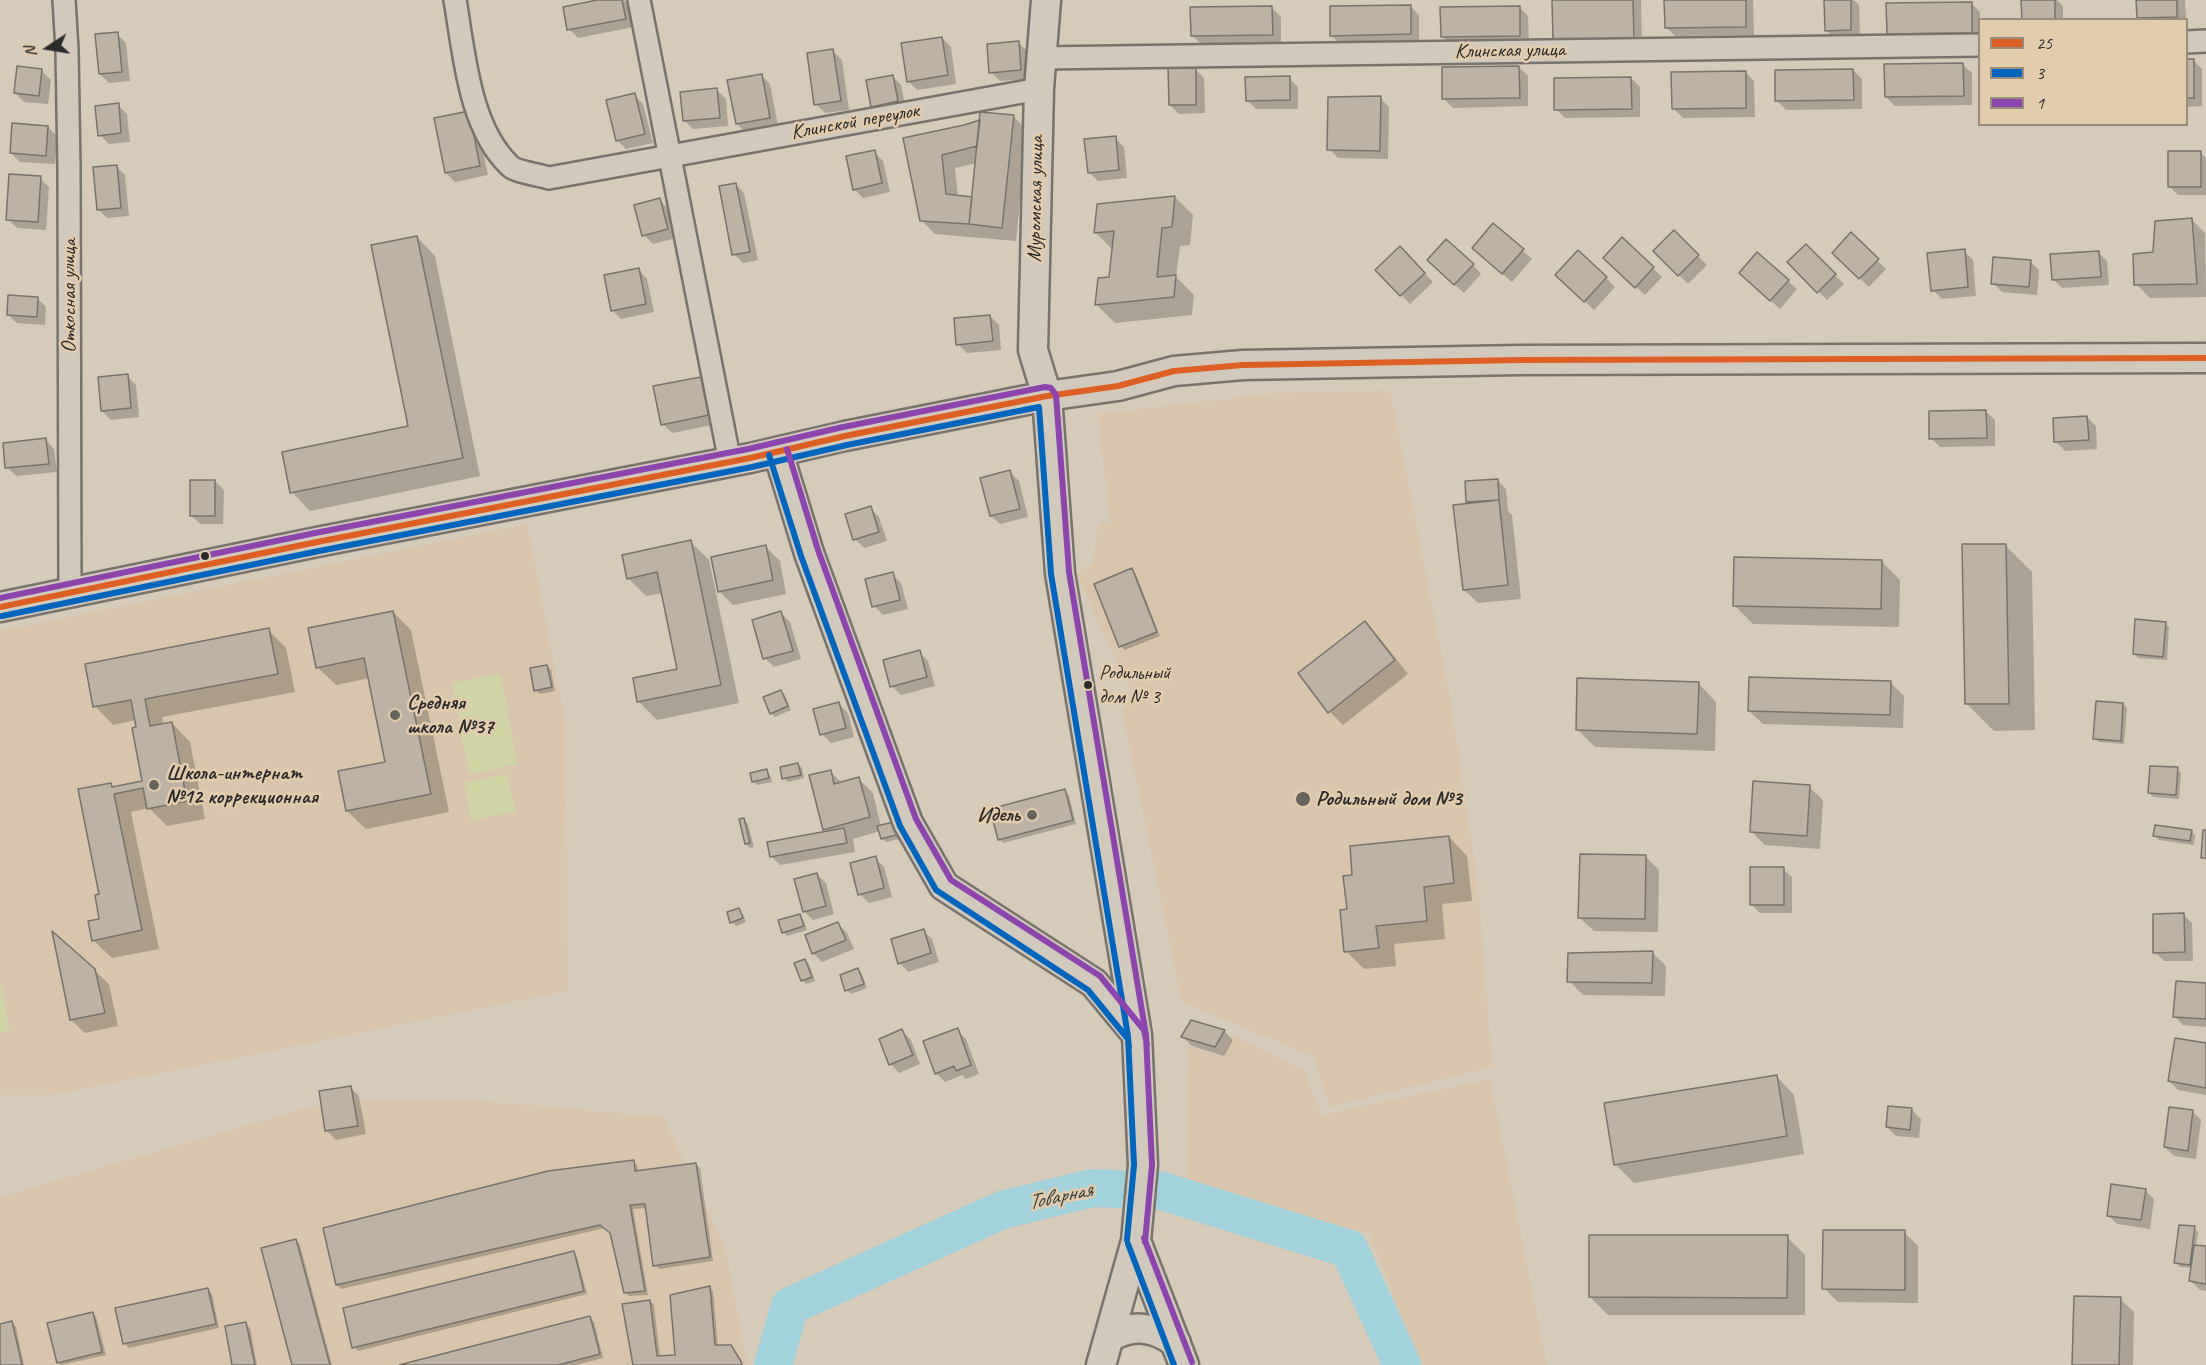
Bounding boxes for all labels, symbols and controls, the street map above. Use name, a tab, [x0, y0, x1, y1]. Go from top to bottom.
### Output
north arrow	[18, 18, 78, 78]
legend	[1978, 18, 2188, 126]
text: 25	[2036, 32, 2052, 54]
street label: Клинская улица	[1454, 37, 1566, 65]
text: N	[20, 45, 41, 59]
text: 3	[2036, 62, 2044, 84]
text: 1	[2036, 92, 2044, 114]
street label: Клинской переулок	[789, 98, 921, 146]
street label: Муромская улица	[1022, 136, 1050, 262]
street label: Откосная улица	[56, 239, 82, 353]
unlabelled marker	[199, 550, 211, 562]
place label: Родильный дом № 3	[1099, 662, 1170, 709]
marker: Родильный дом № 3	[1082, 679, 1094, 691]
place label: Средняя школа №37	[407, 690, 493, 740]
marker: Средняя школа №37	[388, 708, 402, 722]
place label: Школа-интернат №12 коррекционная	[166, 760, 318, 810]
marker: Школа-интернат №12 коррекционная	[147, 778, 161, 792]
place label: Родильный дом №3	[1316, 786, 1462, 812]
marker: Родильный дом №3	[1294, 790, 1312, 808]
place label: Идель	[977, 802, 1020, 828]
marker: Идель	[1025, 808, 1039, 822]
water label: Товарная	[1025, 1177, 1095, 1217]

